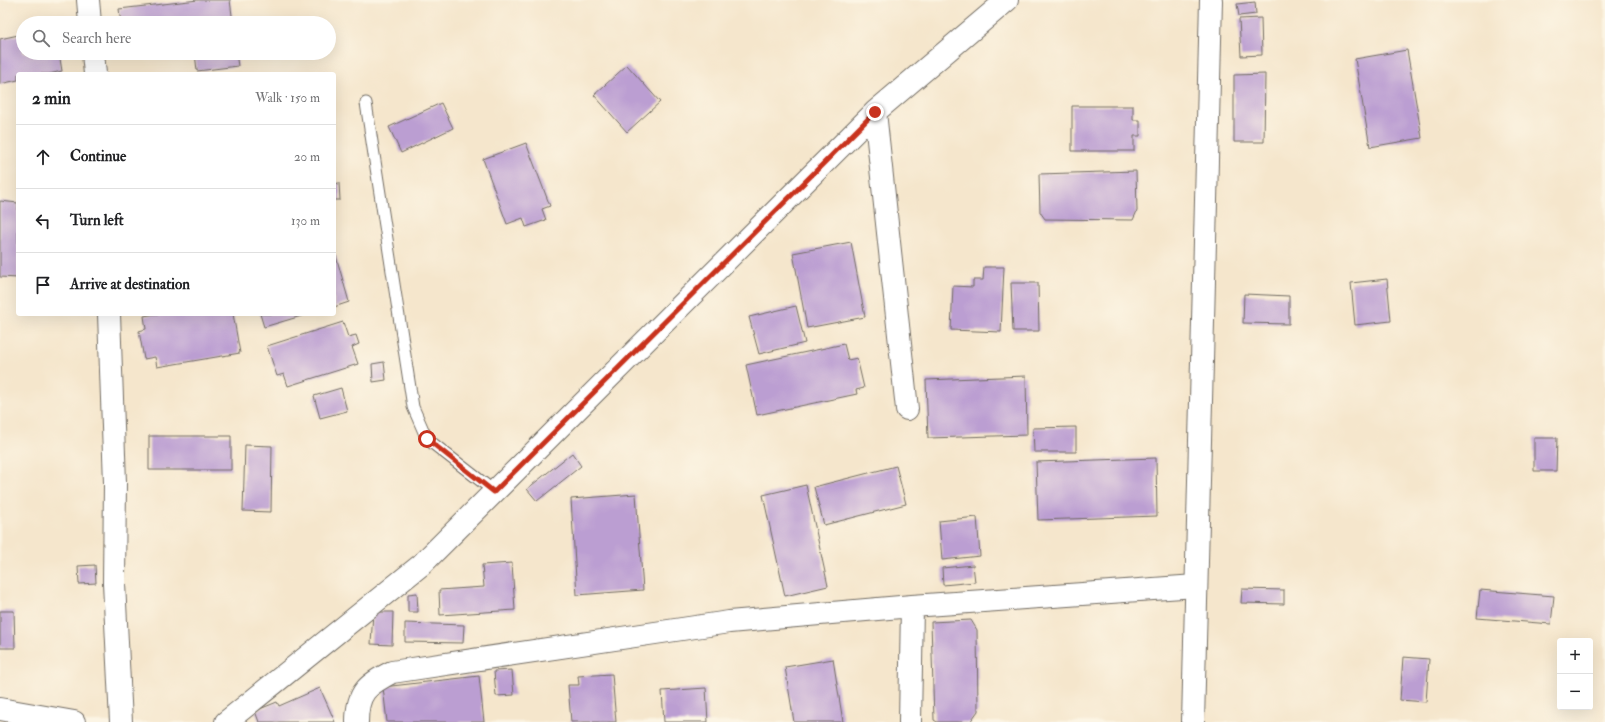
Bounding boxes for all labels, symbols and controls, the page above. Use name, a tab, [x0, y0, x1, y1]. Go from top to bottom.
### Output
search box	[16, 16, 336, 60]
icon: search	[30, 27, 52, 49]
text: Search here	[62, 29, 131, 48]
text: 2 min	[32, 88, 71, 109]
text: Walk · 150 m	[255, 90, 320, 106]
route end	[866, 103, 884, 121]
icon: ahead	[32, 146, 54, 168]
text: Continue	[70, 147, 126, 166]
text: 20 m	[294, 149, 320, 165]
icon: left	[32, 210, 54, 232]
text: Turn left	[70, 211, 124, 230]
text: 130 m	[291, 213, 320, 229]
icon: arrive	[32, 274, 54, 296]
text: Arrive at destination	[70, 275, 190, 294]
route start	[418, 430, 436, 448]
map controls	[1557, 638, 1593, 710]
button: +	[1557, 638, 1593, 674]
button: −	[1557, 674, 1593, 710]

